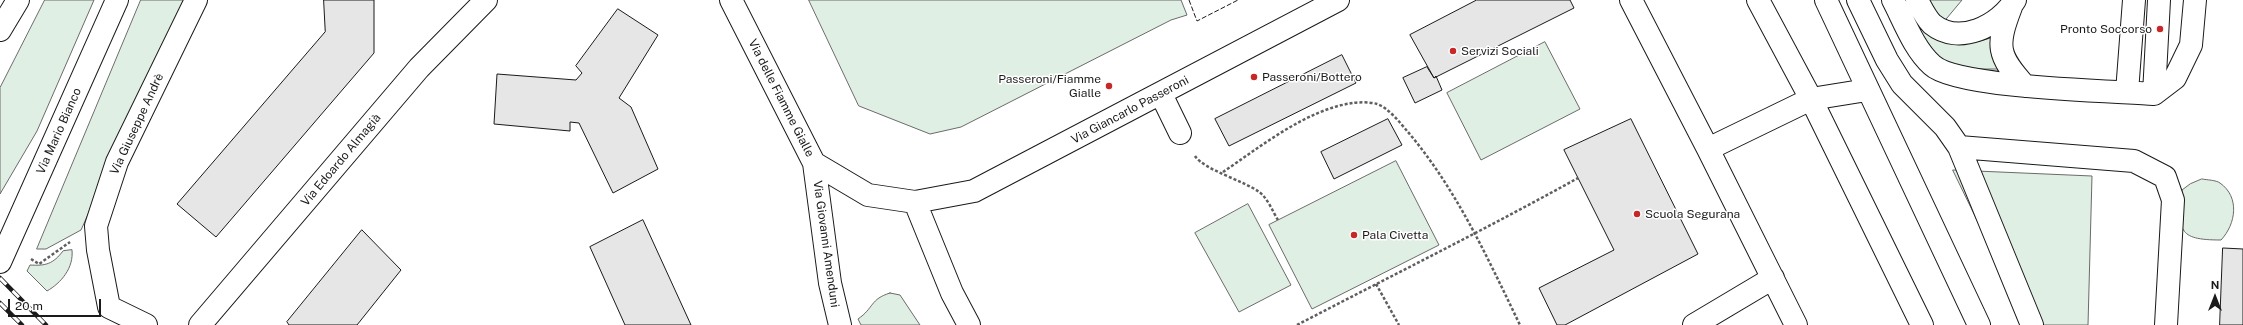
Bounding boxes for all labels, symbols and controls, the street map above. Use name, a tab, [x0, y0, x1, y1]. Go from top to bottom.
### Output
place label: Pronto Soccorso	[2060, 22, 2152, 36]
marker: Pronto Soccorso	[2155, 24, 2165, 34]
street label: Via delle Fiamme Gialle	[745, 37, 817, 159]
place label: Servizi Sociali	[1461, 44, 1539, 58]
marker: Servizi Sociali	[1448, 46, 1458, 56]
place label: Passeroni/Bottero	[1262, 70, 1362, 84]
street label: Via Giuseppe Andrè	[107, 71, 167, 177]
place label: Passeroni/Fiamme Gialle	[998, 72, 1101, 100]
marker: Passeroni/Bottero	[1249, 72, 1259, 82]
street label: Via Giancarlo Passeroni	[1069, 73, 1191, 147]
marker: Passeroni/Fiamme Gialle	[1104, 81, 1114, 91]
street label: Via Mario Bianco	[34, 86, 84, 176]
street label: Via Edoardo Almagià	[298, 111, 384, 209]
street label: Via Giovanni Amenduni	[810, 180, 842, 308]
place label: Scuola Segurana	[1645, 207, 1740, 221]
marker: Scuola Segurana	[1632, 209, 1642, 219]
place label: Pala Civetta	[1362, 228, 1428, 242]
marker: Pala Civetta	[1349, 230, 1359, 240]
north arrow	[2195, 277, 2235, 317]
text: N	[2211, 279, 2219, 291]
scale bar	[10, 291, 103, 317]
text: 20 m	[15, 299, 43, 313]

